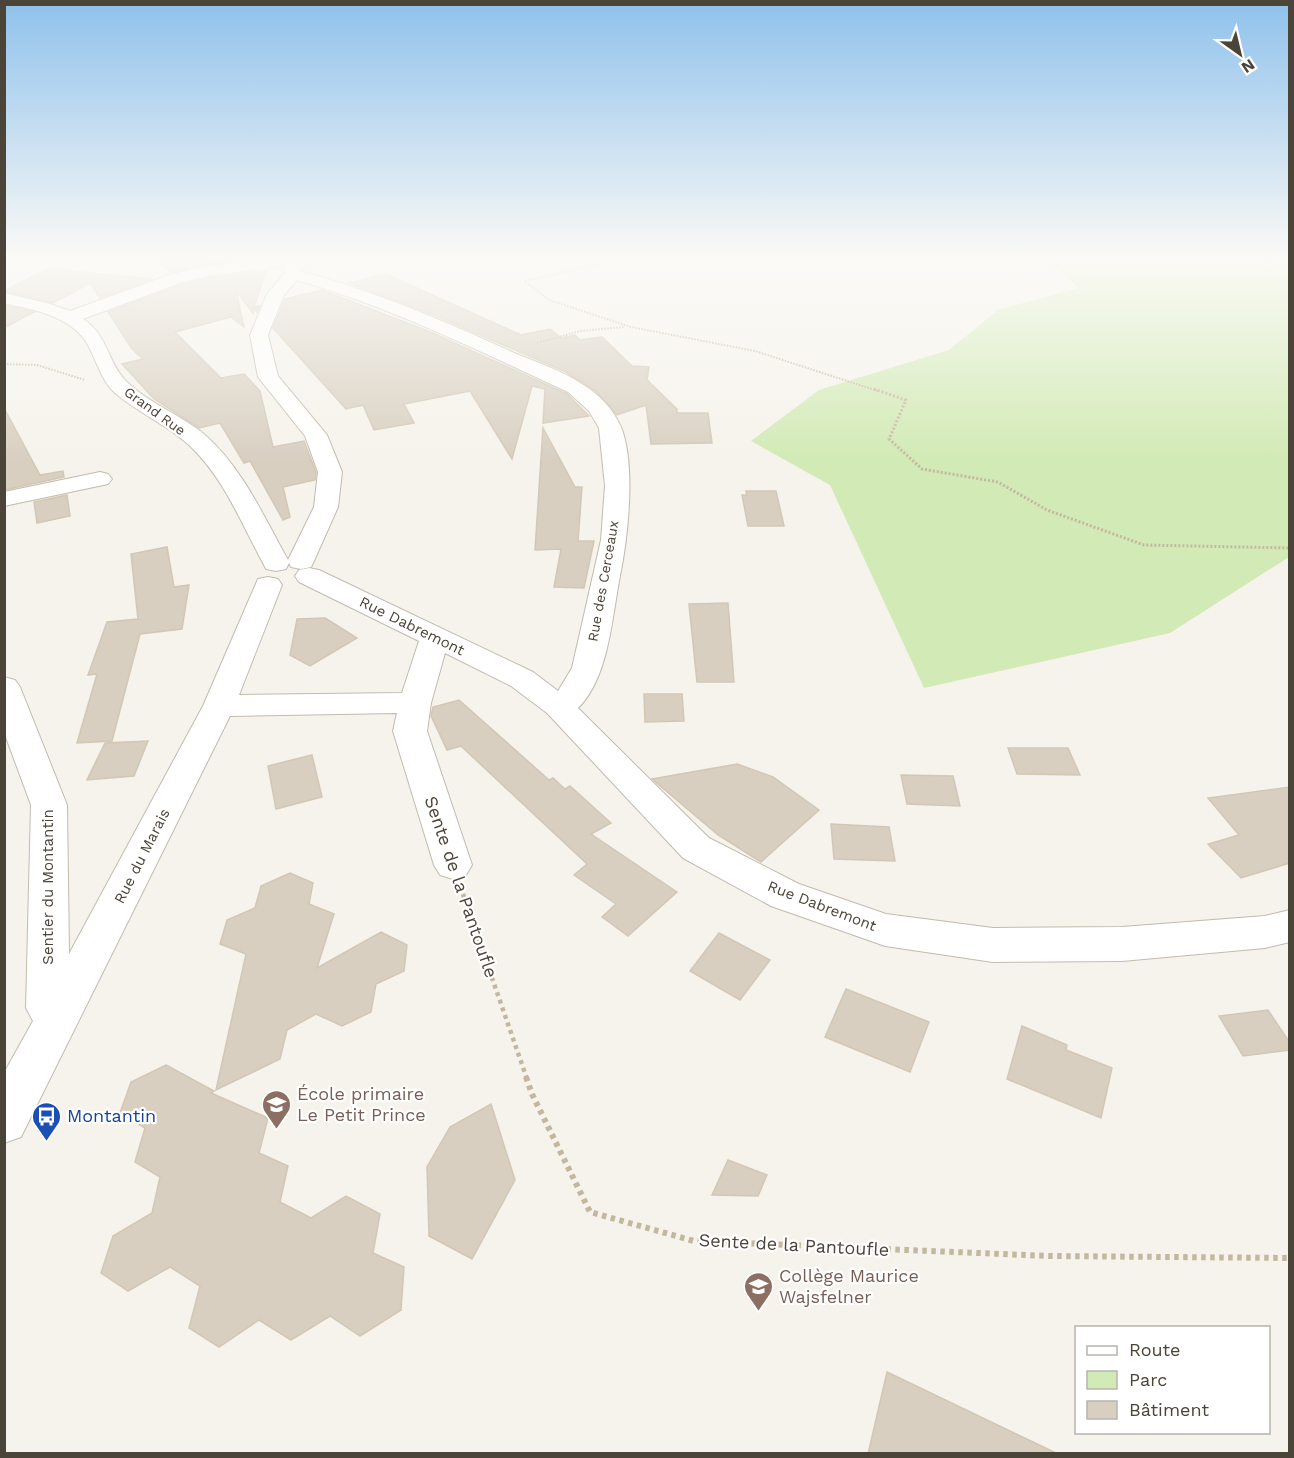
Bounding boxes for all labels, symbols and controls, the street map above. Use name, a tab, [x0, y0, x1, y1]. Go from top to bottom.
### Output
north arrow	[1210, 24, 1270, 84]
text: N	[1238, 55, 1258, 77]
street label: Grand Rue	[121, 383, 189, 439]
street label: Rue des Cerceaux	[584, 519, 622, 643]
street label: Rue Dabremont	[356, 593, 468, 660]
street label: Sente de la Pantoufle	[420, 793, 502, 980]
street label: Rue du Marais	[110, 805, 174, 906]
street label: Sentier du Montantin	[39, 809, 57, 965]
street label: Rue Dabremont	[765, 877, 879, 935]
place label: École primaire Le Petit Prince	[297, 1083, 426, 1125]
school or university icon: École primaire Le Petit Prince	[260, 1088, 292, 1130]
bus stop icon: Montantin	[30, 1100, 62, 1142]
place label: Montantin	[67, 1105, 156, 1126]
street label: Sente de la Pantoufle	[698, 1229, 890, 1260]
place label: Collège Maurice Wajsfelner	[779, 1265, 919, 1307]
school or university icon: Collège Maurice Wajsfelner	[742, 1270, 774, 1312]
legend	[1075, 1326, 1270, 1434]
text: Route	[1129, 1339, 1181, 1360]
text: Parc	[1129, 1369, 1167, 1390]
text: Bâtiment	[1129, 1399, 1209, 1420]

